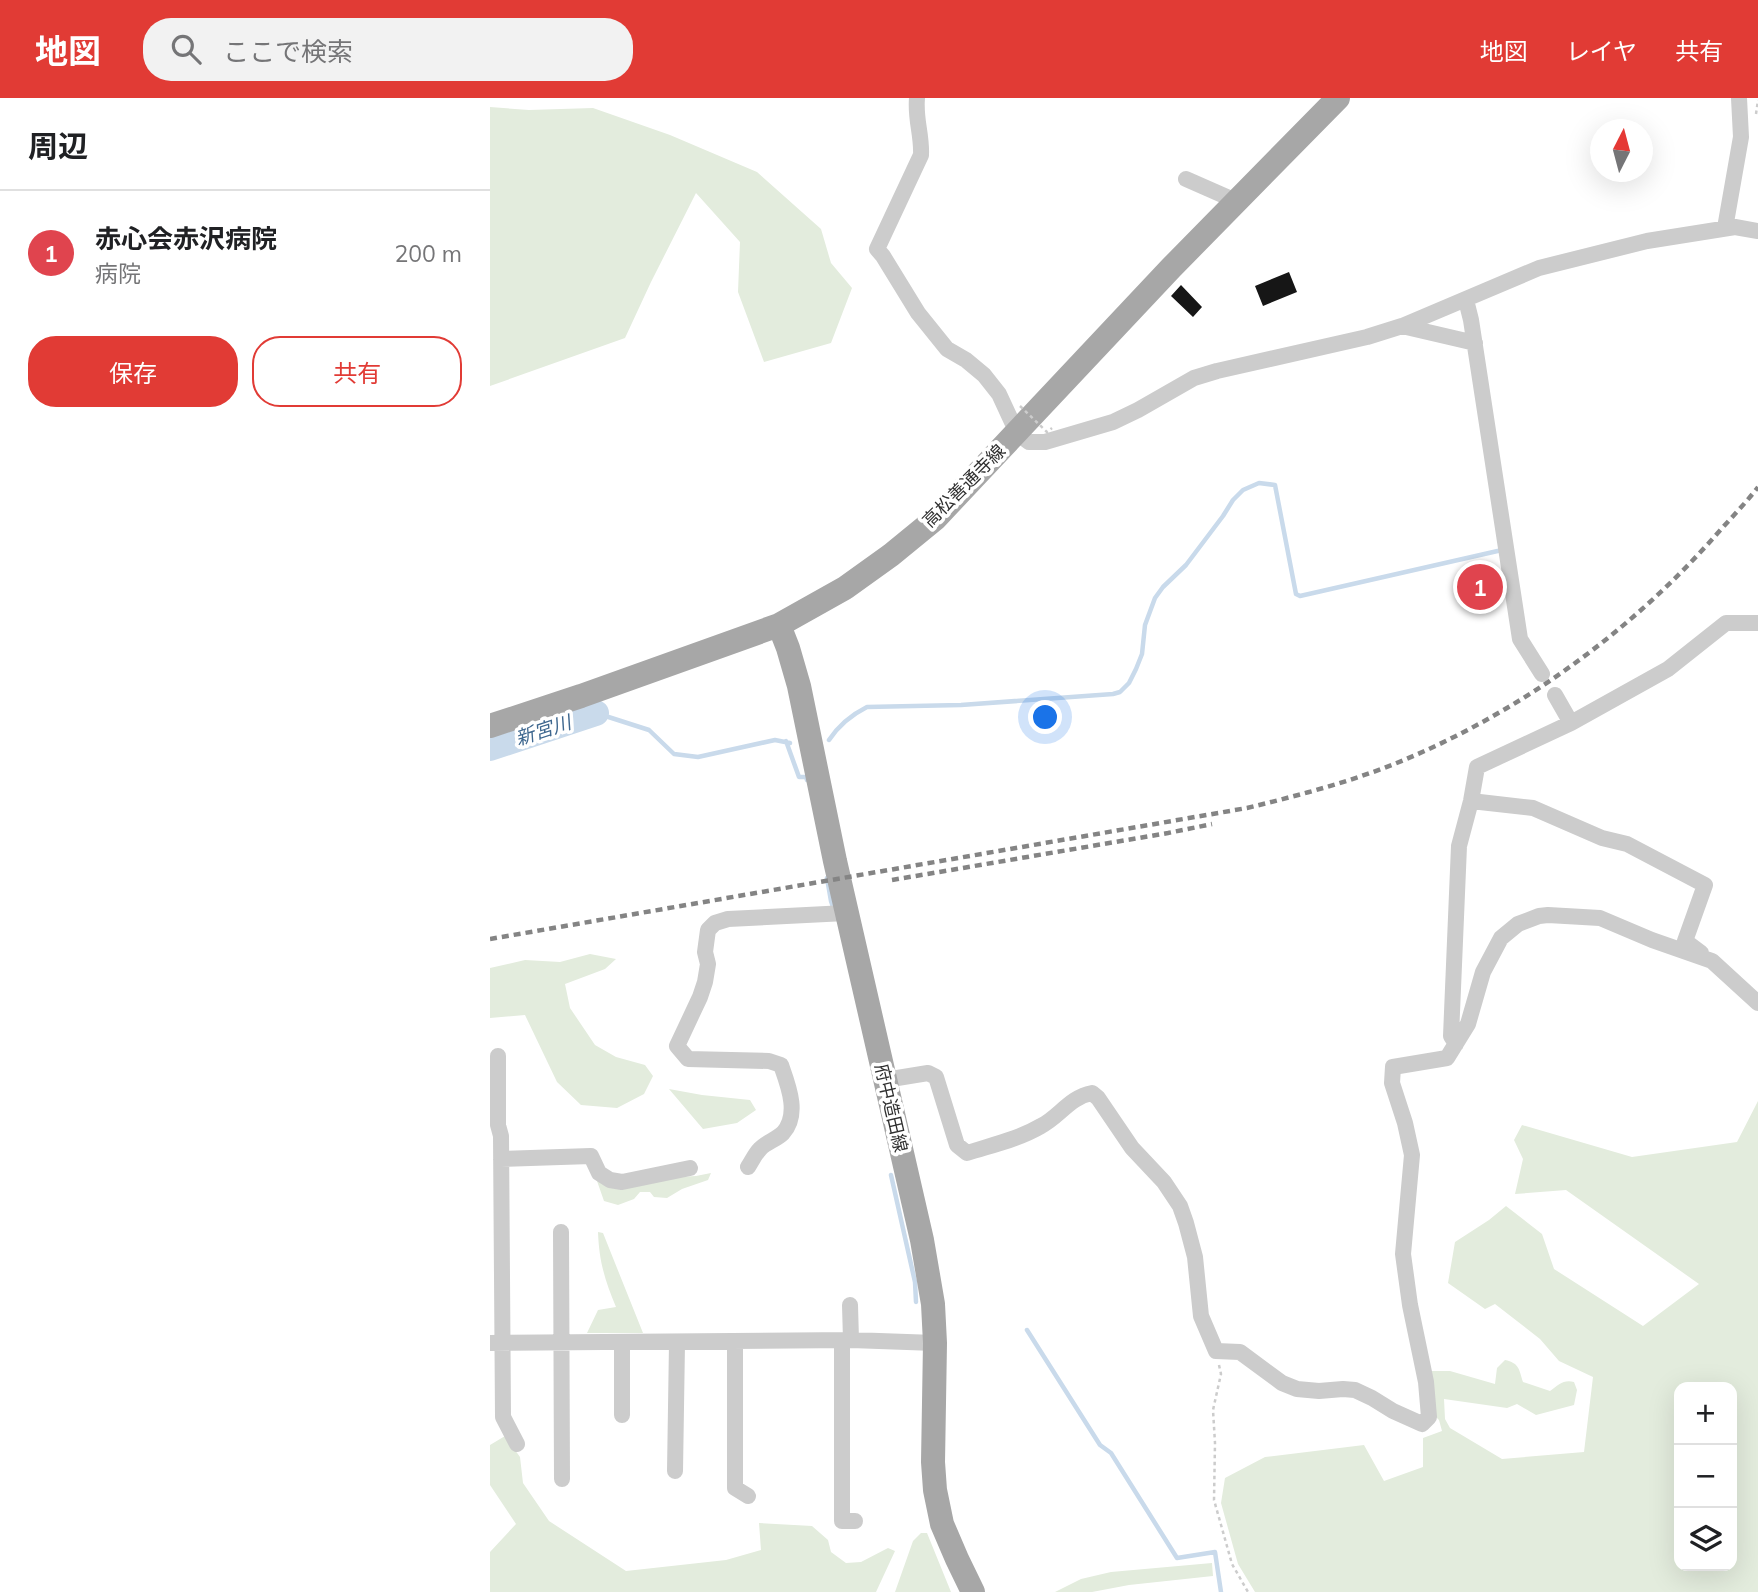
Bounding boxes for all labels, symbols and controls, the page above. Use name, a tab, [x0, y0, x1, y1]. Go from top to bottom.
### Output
search box	[143, 18, 633, 81]
text: 地図	[35, 30, 101, 71]
icon: search	[167, 30, 205, 68]
text: ここで検索	[223, 35, 353, 68]
text: 地図	[1480, 36, 1528, 66]
text: レイヤ	[1566, 36, 1637, 66]
text: 共有	[1675, 36, 1723, 66]
north arrow	[1590, 119, 1653, 182]
text: 周辺	[28, 127, 88, 165]
text: 赤心会赤沢病院	[95, 222, 277, 255]
text: 1	[44, 239, 58, 268]
text: 200 m	[394, 239, 462, 268]
text: 病院	[95, 259, 141, 288]
button: 保存	[28, 336, 238, 407]
button: 共有	[252, 336, 462, 407]
street label: 高松善通寺線	[917, 439, 1010, 532]
pin: 1	[1457, 561, 1503, 613]
your location	[1028, 700, 1062, 734]
water label: 新宮川	[512, 709, 576, 750]
street label: 府中造田線	[870, 1061, 913, 1154]
map controls	[1674, 1382, 1737, 1571]
button: +	[1674, 1382, 1737, 1445]
button: −	[1674, 1445, 1737, 1508]
button: layers	[1674, 1508, 1737, 1571]

